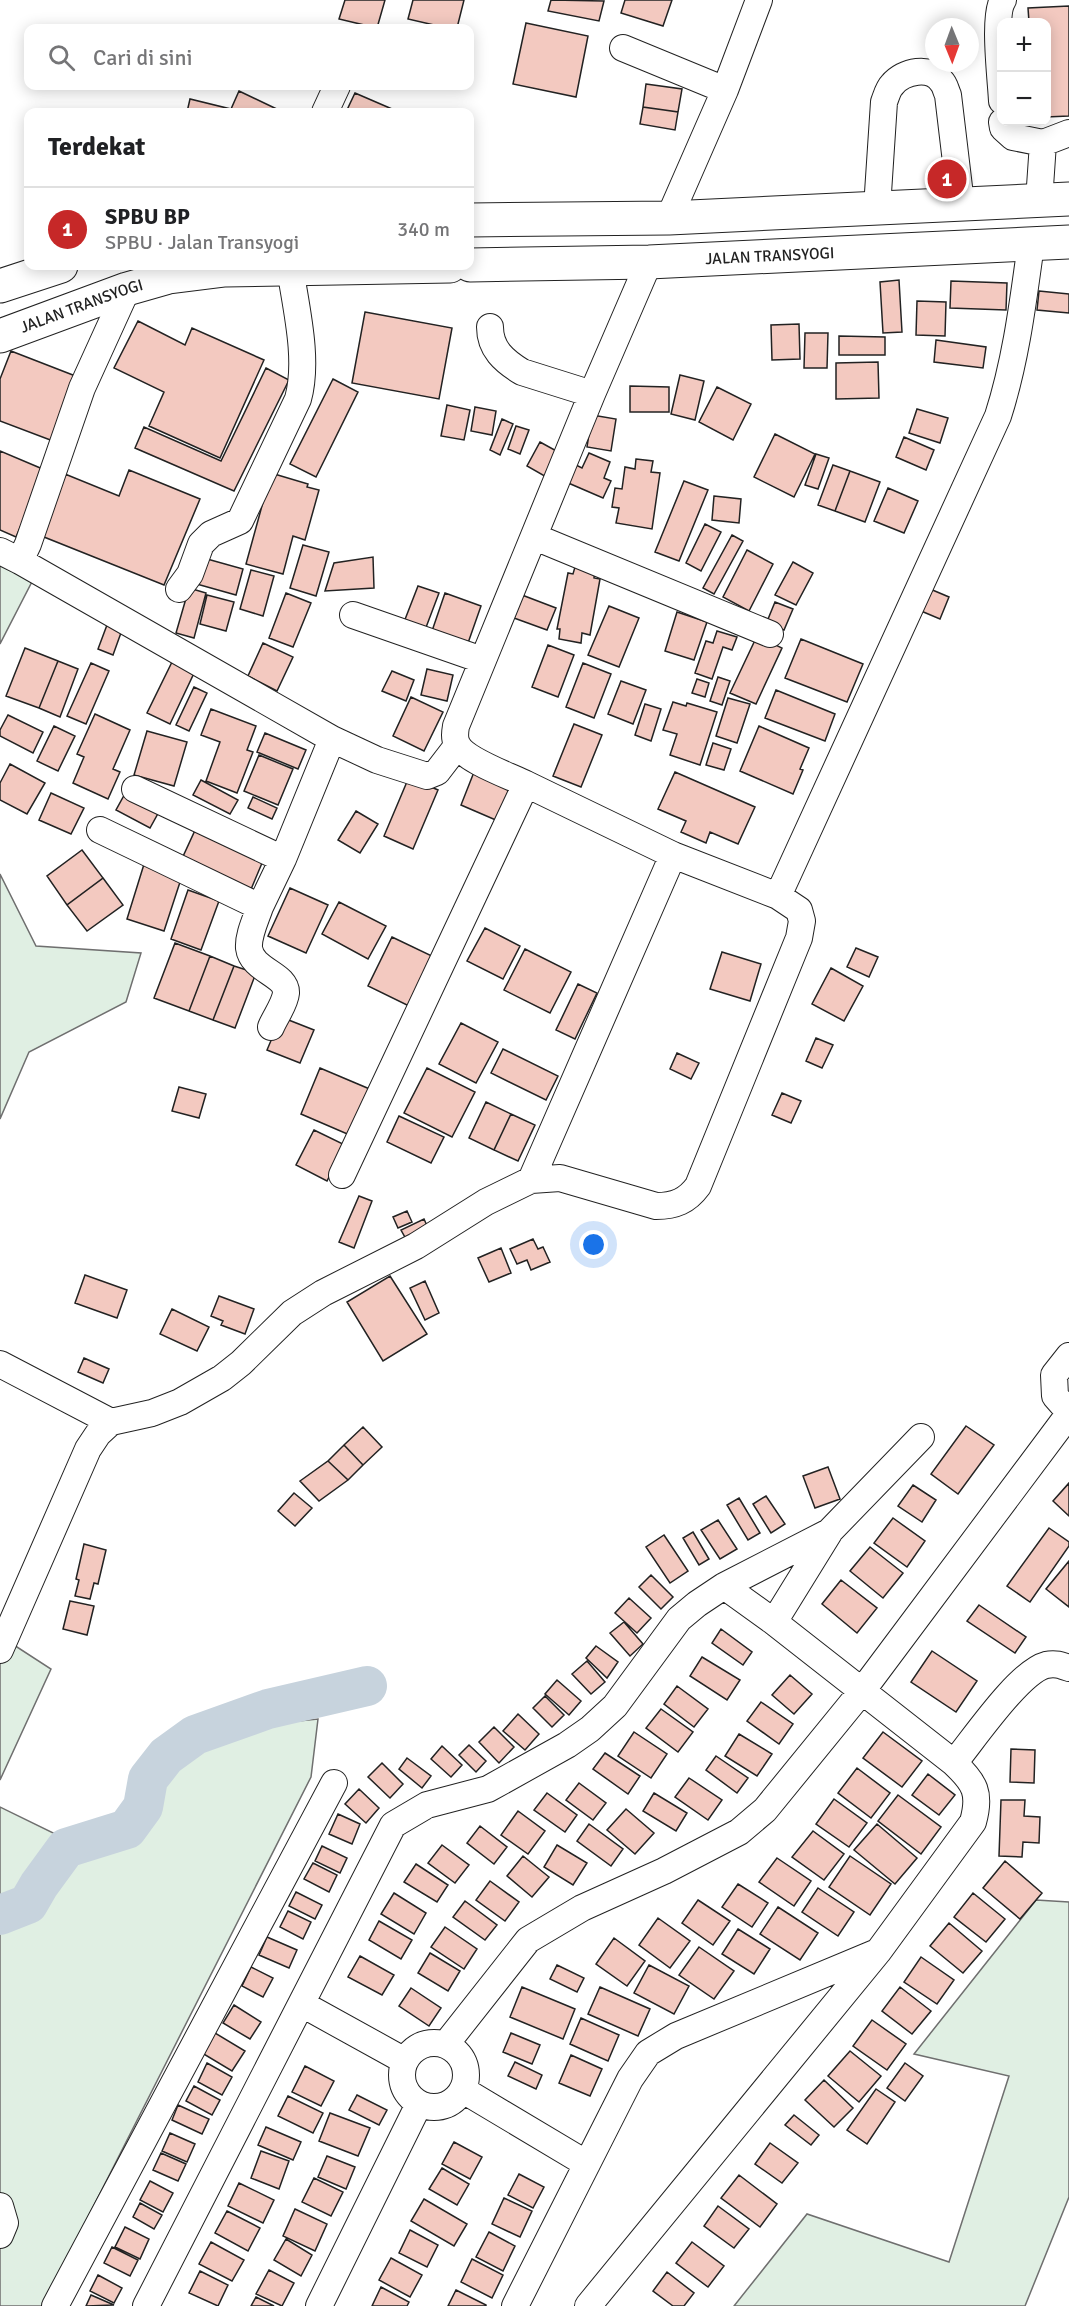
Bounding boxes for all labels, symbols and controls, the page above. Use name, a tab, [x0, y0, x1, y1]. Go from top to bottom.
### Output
north arrow	[925, 18, 979, 72]
map controls	[997, 18, 1051, 126]
button: +	[997, 18, 1051, 72]
search box	[24, 24, 474, 90]
icon: search	[45, 41, 78, 74]
text: Cari di sini	[93, 44, 193, 71]
button: −	[997, 72, 1051, 126]
text: Terdekat	[48, 131, 145, 163]
pin: 1	[928, 156, 966, 201]
text: SPBU BP	[105, 203, 190, 230]
text: 1	[62, 217, 73, 242]
text: 340 m	[397, 217, 450, 242]
text: SPBU · Jalan Transyogi	[105, 230, 299, 255]
street label: JALAN TRANSYOGI	[705, 243, 835, 269]
street label: JALAN TRANSYOGI	[17, 275, 145, 338]
your location	[579, 1230, 608, 1259]

